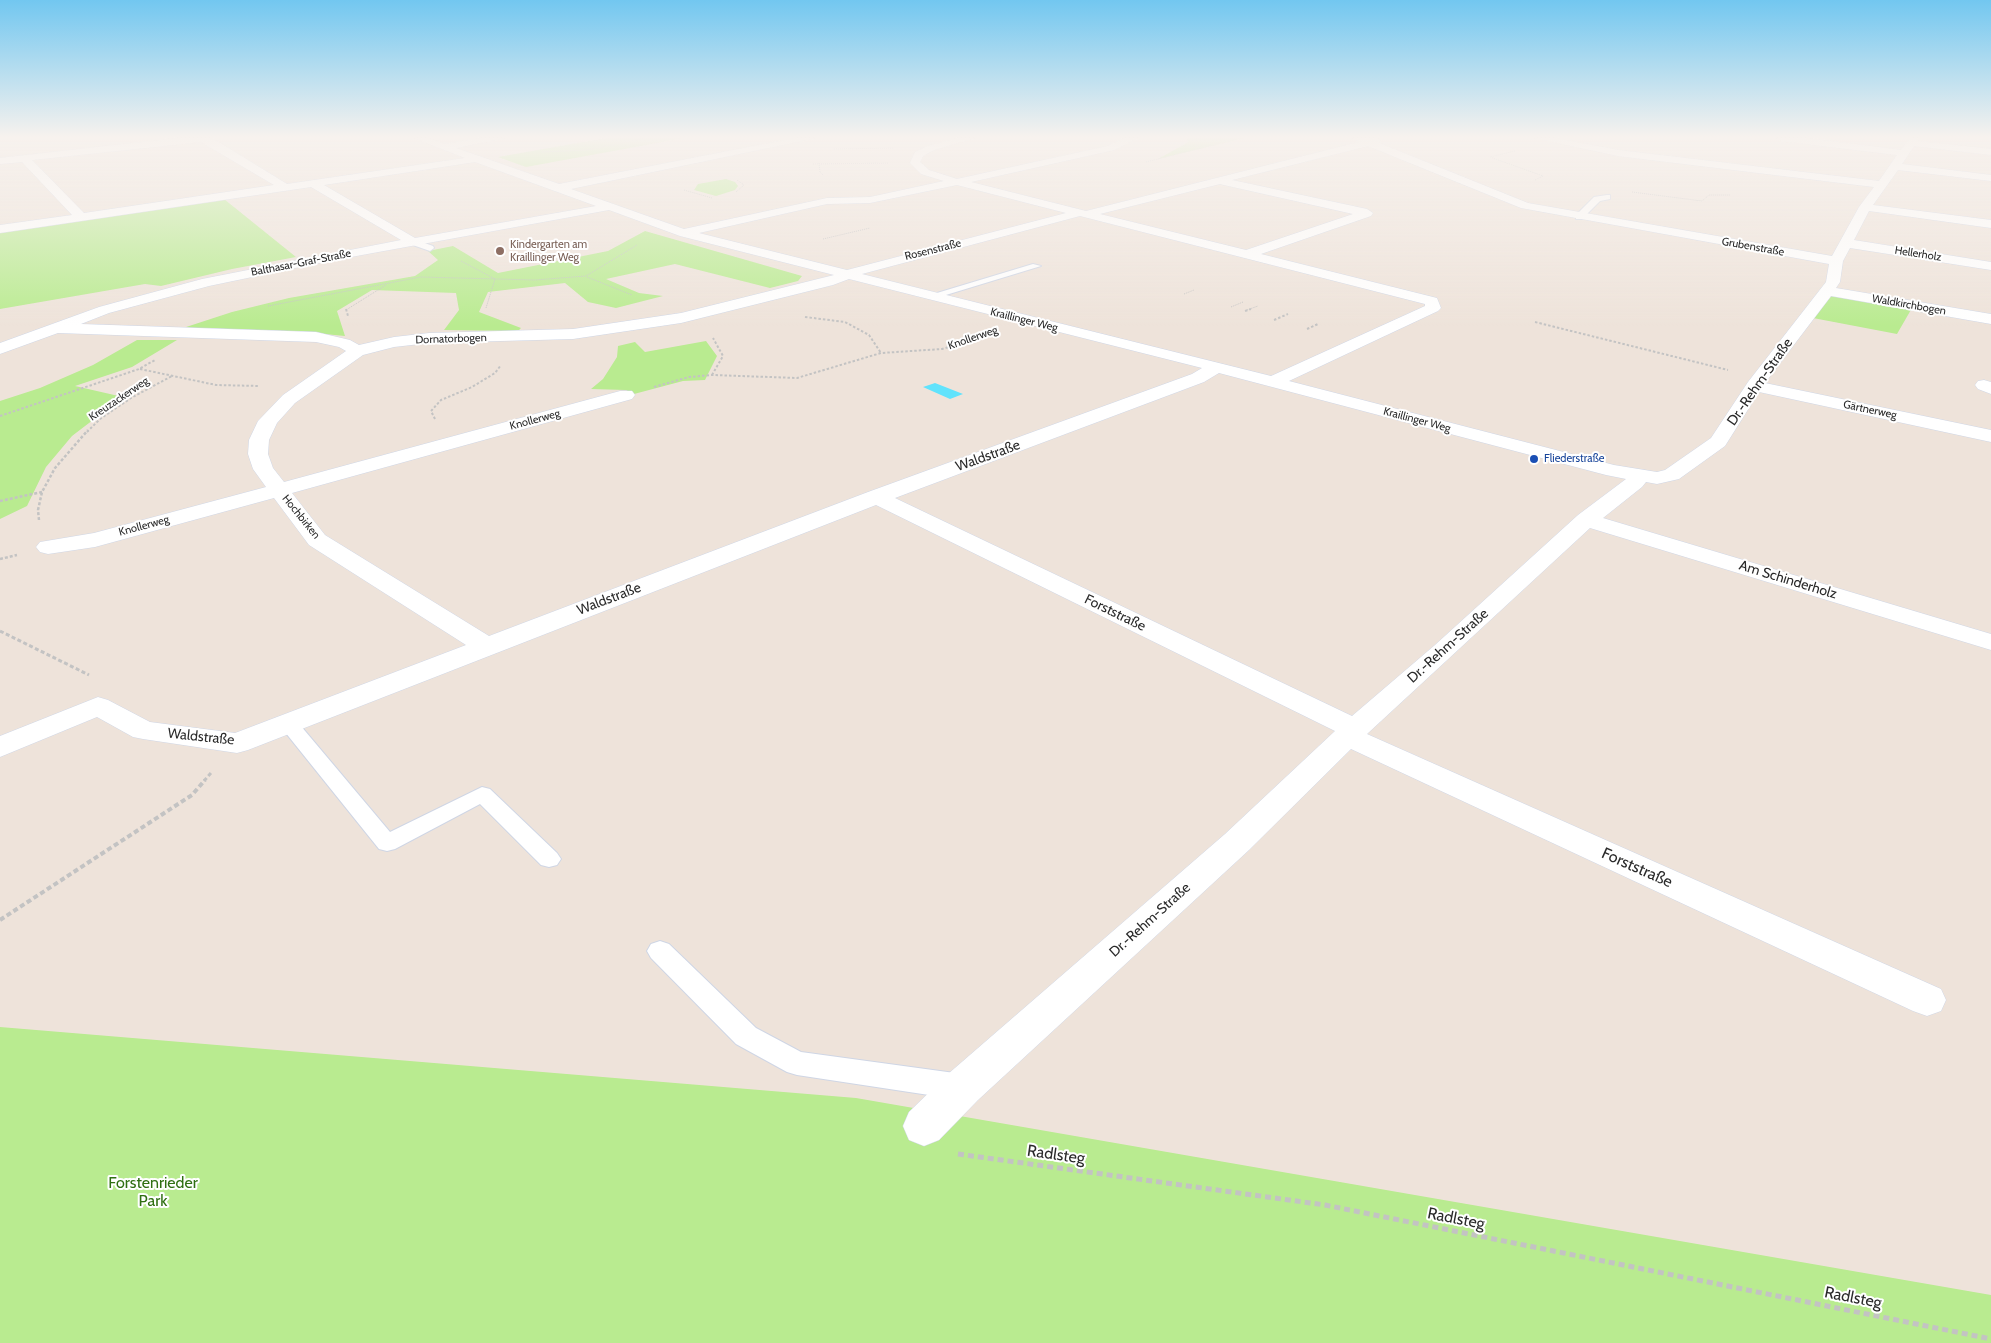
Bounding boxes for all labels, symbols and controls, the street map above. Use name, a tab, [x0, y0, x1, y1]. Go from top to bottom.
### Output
street label: Grubenstraße	[1721, 235, 1785, 259]
street label: Rosenstraße	[903, 237, 963, 263]
place label: Kindergarten am Kraillinger Weg	[510, 238, 587, 264]
street label: Hellerholz	[1894, 244, 1942, 264]
marker: Kindergarten am Kraillinger Weg	[494, 245, 506, 257]
street label: Balthasar-Graf-Straße	[250, 247, 352, 279]
street label: Waldkirchbogen	[1871, 292, 1947, 318]
street label: Kraillinger Weg	[989, 305, 1059, 335]
street label: Knollerweg	[946, 323, 1000, 353]
street label: Dornatorbogen	[415, 331, 487, 347]
street label: Dr.-Rehm-Straße	[1724, 335, 1796, 429]
street label: Kreuzackerweg	[87, 374, 151, 424]
street label: Gärtnerweg	[1842, 398, 1898, 422]
street label: Kraillinger Weg	[1382, 405, 1452, 435]
street label: Knollerweg	[508, 407, 562, 433]
street label: Waldstraße	[954, 437, 1022, 475]
place label: Fliederstraße	[1544, 452, 1604, 466]
marker: Fliederstraße	[1528, 453, 1540, 465]
street label: Hochbirken	[279, 492, 323, 542]
street label: Knollerweg	[117, 513, 171, 539]
street label: Am Schinderholz	[1737, 557, 1839, 603]
street label: Waldstraße	[575, 579, 643, 619]
street label: Forststraße	[1082, 591, 1148, 635]
street label: Dr.-Rehm-Straße	[1404, 605, 1492, 687]
street label: Waldstraße	[167, 725, 235, 749]
street label: Forststraße	[1599, 844, 1675, 892]
street label: Dr.-Rehm-Straße	[1106, 879, 1194, 961]
street label: Radlsteg	[1026, 1141, 1086, 1169]
park label: Forstenrieder Park	[108, 1173, 198, 1211]
street label: Radlsteg	[1426, 1204, 1486, 1234]
street label: Radlsteg	[1823, 1283, 1883, 1313]

